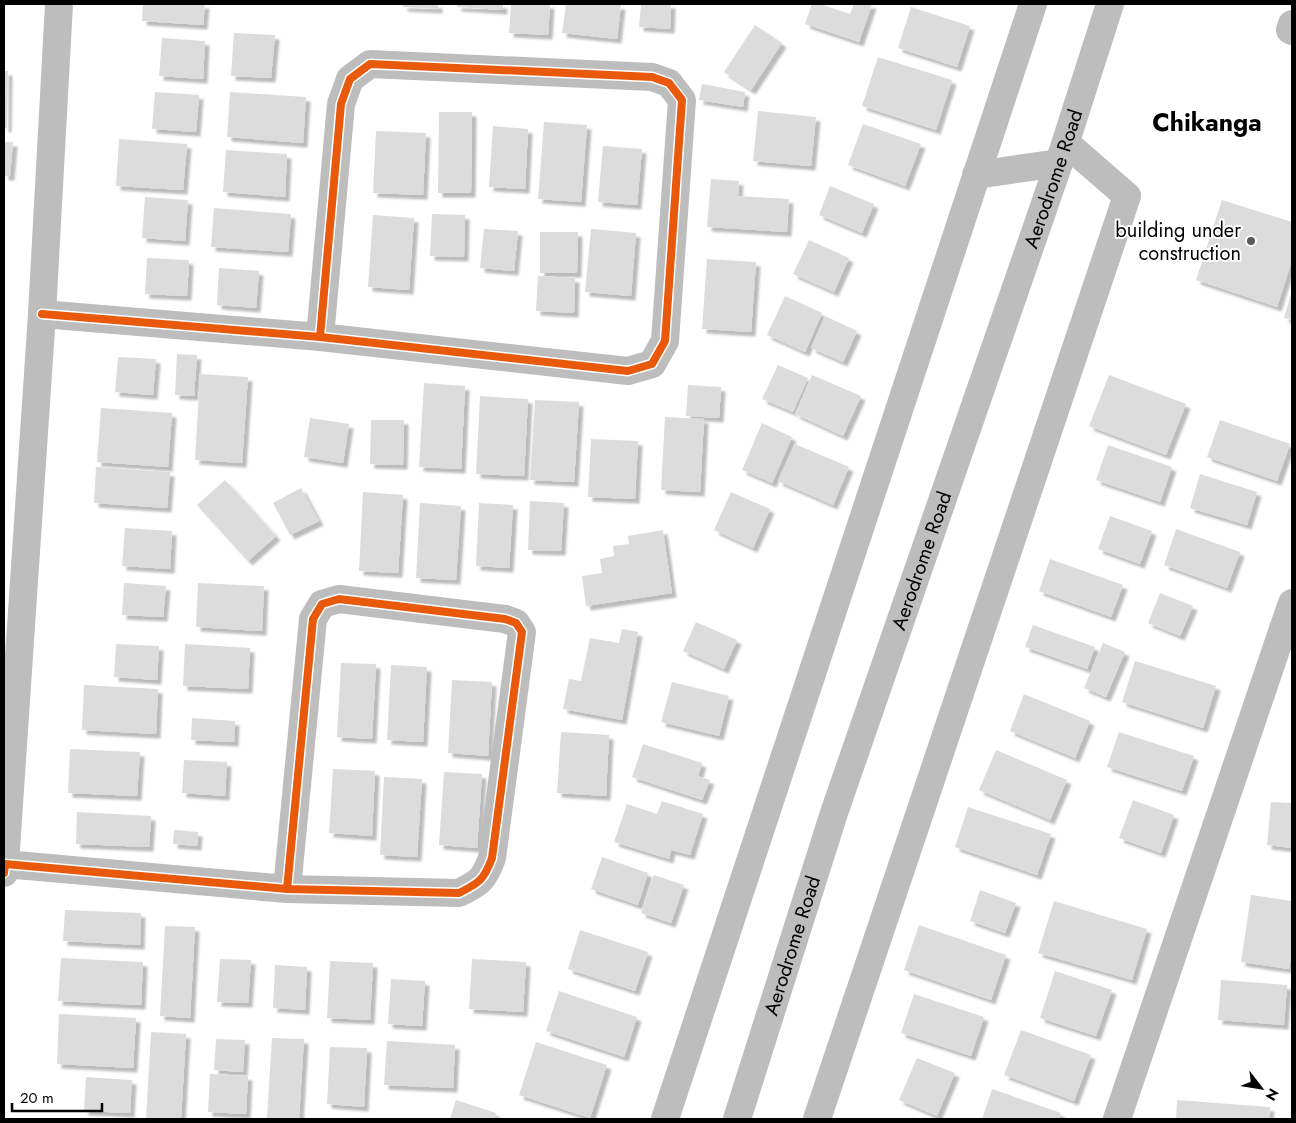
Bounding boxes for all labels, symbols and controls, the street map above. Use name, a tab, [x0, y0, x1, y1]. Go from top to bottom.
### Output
district label: Chikanga	[1152, 104, 1262, 140]
street label: Aerodrome Road	[1016, 106, 1090, 252]
place label: building under construction	[1115, 216, 1241, 268]
marker: building under construction	[1245, 235, 1257, 247]
street label: Aerodrome Road	[884, 487, 959, 634]
street label: Aerodrome Road	[756, 872, 828, 1019]
north arrow	[1236, 1063, 1286, 1113]
scale bar	[12, 1080, 102, 1112]
text: N	[1261, 1085, 1284, 1105]
text: 20 m	[20, 1087, 54, 1109]

